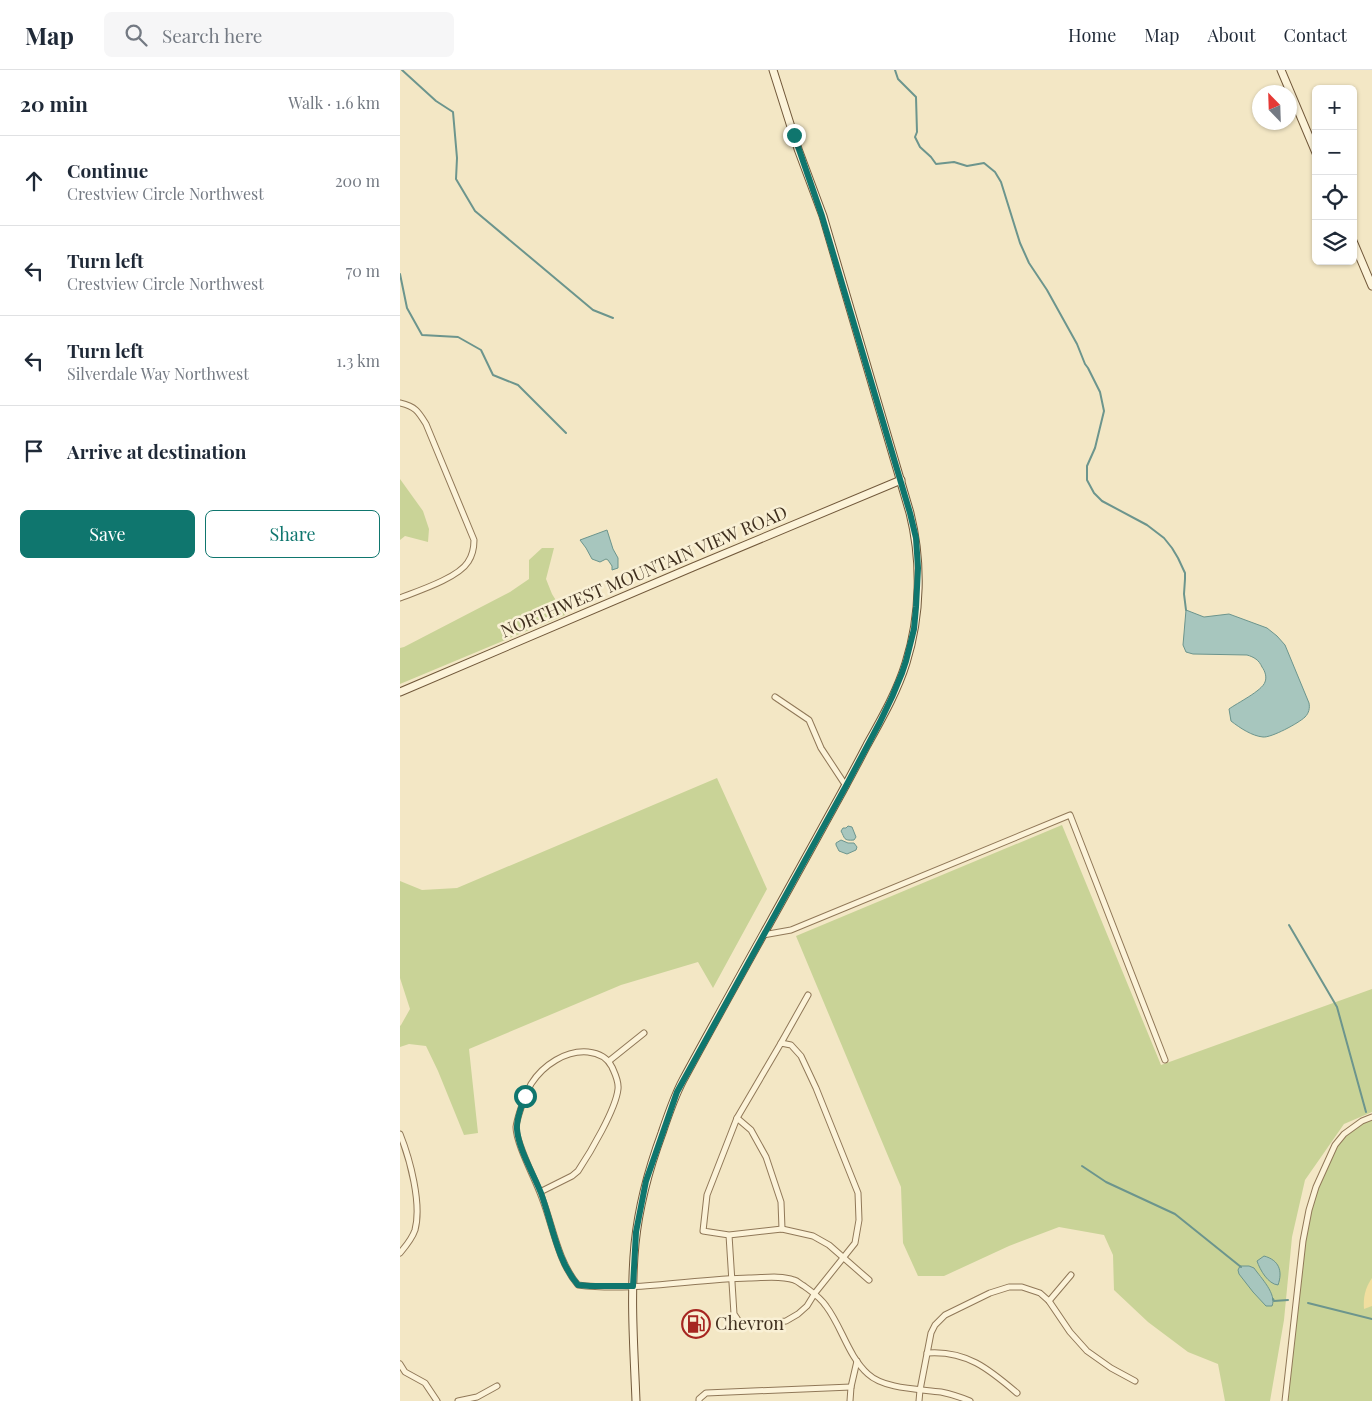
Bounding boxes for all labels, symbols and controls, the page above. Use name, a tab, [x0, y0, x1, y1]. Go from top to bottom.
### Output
search box	[104, 12, 454, 57]
text: Map	[25, 19, 74, 51]
icon: search	[122, 21, 150, 49]
text: Search here	[162, 22, 262, 48]
text: Home	[1068, 23, 1116, 47]
text: Map	[1144, 23, 1179, 47]
text: About	[1207, 23, 1256, 47]
text: Contact	[1284, 23, 1347, 47]
north arrow	[1252, 85, 1297, 130]
map controls	[1312, 85, 1357, 265]
button: +	[1312, 85, 1357, 130]
text: 20 min	[20, 89, 88, 117]
text: Walk · 1.6 km	[288, 92, 380, 113]
route end	[783, 124, 806, 147]
button: −	[1312, 130, 1357, 175]
text: Continue	[67, 157, 148, 183]
icon: ahead	[20, 167, 48, 195]
text: 200 m	[335, 170, 380, 191]
button: locate	[1312, 175, 1357, 220]
text: Crestview Circle Northwest	[67, 183, 264, 204]
button: layers	[1312, 220, 1357, 265]
text: Turn left	[67, 247, 144, 273]
icon: left	[20, 257, 48, 285]
text: 70 m	[346, 260, 380, 281]
text: Crestview Circle Northwest	[67, 273, 264, 294]
text: Turn left	[67, 337, 144, 363]
icon: left	[20, 347, 48, 375]
text: 1.3 km	[336, 350, 380, 371]
text: Silverdale Way Northwest	[67, 363, 249, 384]
icon: arrive	[20, 437, 48, 465]
text: Arrive at destination	[67, 438, 247, 464]
street label: NORTHWEST MOUNTAIN VIEW ROAD	[497, 500, 791, 643]
button: Save	[20, 510, 195, 558]
button: Share	[205, 510, 380, 558]
route start	[514, 1085, 537, 1108]
fuel station icon: Chevron	[681, 1309, 711, 1339]
place label: Chevron	[715, 1311, 784, 1335]

